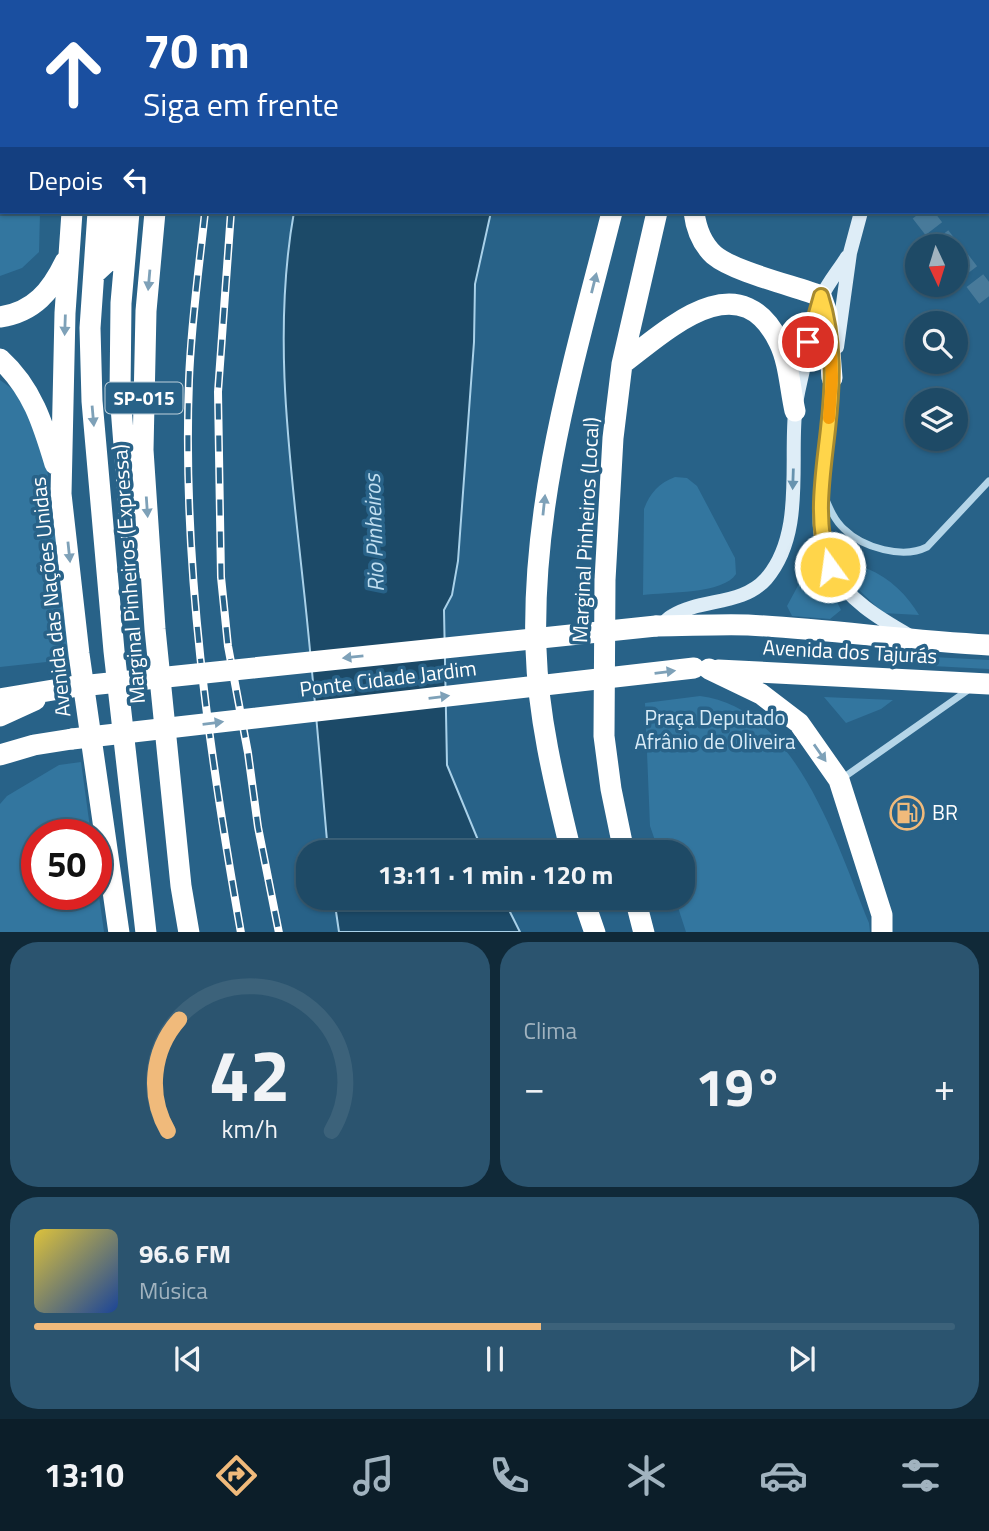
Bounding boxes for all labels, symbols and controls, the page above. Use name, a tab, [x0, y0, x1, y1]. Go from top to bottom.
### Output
text: 70 m	[143, 12, 250, 87]
icon: ahead	[28, 28, 119, 119]
text: Siga em frente	[143, 80, 339, 128]
text: Depois	[28, 161, 103, 200]
icon: left	[117, 161, 155, 199]
north arrow	[905, 234, 968, 298]
map controls	[905, 234, 968, 451]
one-way arrow	[143, 269, 154, 291]
one-way arrow	[589, 272, 600, 294]
button: search	[905, 311, 968, 374]
pin	[778, 312, 838, 372]
one-way arrow	[59, 315, 70, 337]
icon: arrive	[789, 323, 827, 361]
road number: SP-015	[106, 382, 182, 414]
button: layers	[905, 388, 968, 451]
one-way arrow	[88, 405, 99, 427]
street label: Marginal Pinheiros (Local)	[563, 416, 607, 644]
street label: Marginal Pinheiros (Expressa)	[103, 443, 153, 705]
one-way arrow	[787, 468, 798, 490]
water label: Rio Pinheiros	[354, 471, 393, 593]
street label: Avenida das Nações Unidas	[21, 475, 79, 719]
one-way arrow	[539, 494, 550, 516]
one-way arrow	[141, 496, 152, 518]
position arrow	[793, 530, 867, 604]
one-way arrow	[64, 541, 75, 563]
street label: Avenida dos Tajurás	[762, 630, 938, 672]
street label: Ponte Cidade Jardim	[298, 651, 478, 705]
one-way arrow	[342, 652, 364, 663]
one-way arrow	[654, 666, 676, 677]
one-way arrow	[428, 692, 450, 703]
park label: Praça Deputado Afrânio de Oliveira	[634, 701, 796, 757]
one-way arrow	[202, 718, 224, 729]
one-way arrow	[813, 744, 827, 762]
fuel station icon: BR	[888, 794, 926, 832]
place label: BR	[932, 796, 958, 828]
speed limit sign: 50	[21, 819, 112, 910]
text: 13:11 · 1 min · 120 m	[378, 855, 613, 894]
text: Clima	[524, 1013, 577, 1048]
text: 42	[209, 1019, 291, 1129]
text: 19°	[696, 1047, 783, 1126]
text: −	[524, 1058, 545, 1116]
text: +	[934, 1058, 955, 1116]
text: km/h	[221, 1109, 278, 1147]
text: 96.6 FM	[139, 1234, 231, 1273]
text: Música	[139, 1273, 208, 1308]
icon: previous	[169, 1340, 207, 1378]
icon: pause	[476, 1340, 514, 1378]
icon: next	[783, 1340, 821, 1378]
text: 13:10	[44, 1451, 124, 1499]
icon: directions	[212, 1451, 261, 1500]
icon: music	[349, 1451, 398, 1500]
icon: phone	[485, 1451, 534, 1500]
icon: climate	[622, 1451, 671, 1500]
icon: car	[759, 1451, 808, 1500]
icon: filters	[896, 1451, 945, 1500]

